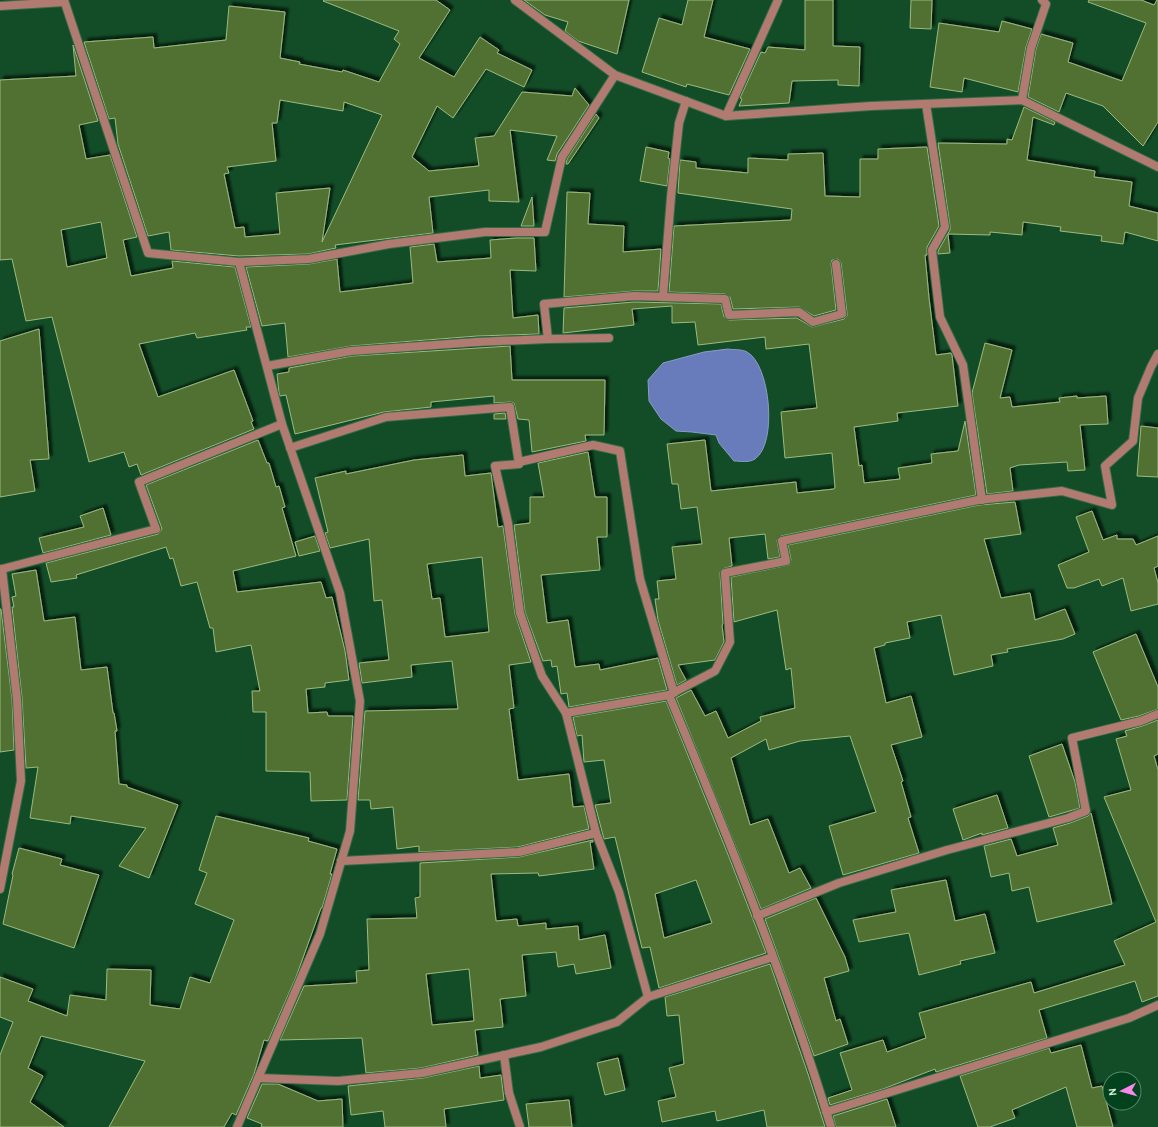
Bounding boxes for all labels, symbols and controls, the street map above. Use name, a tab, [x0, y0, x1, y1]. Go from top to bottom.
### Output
north arrow	[1102, 1071, 1142, 1111]
text: N	[1106, 1087, 1119, 1097]

